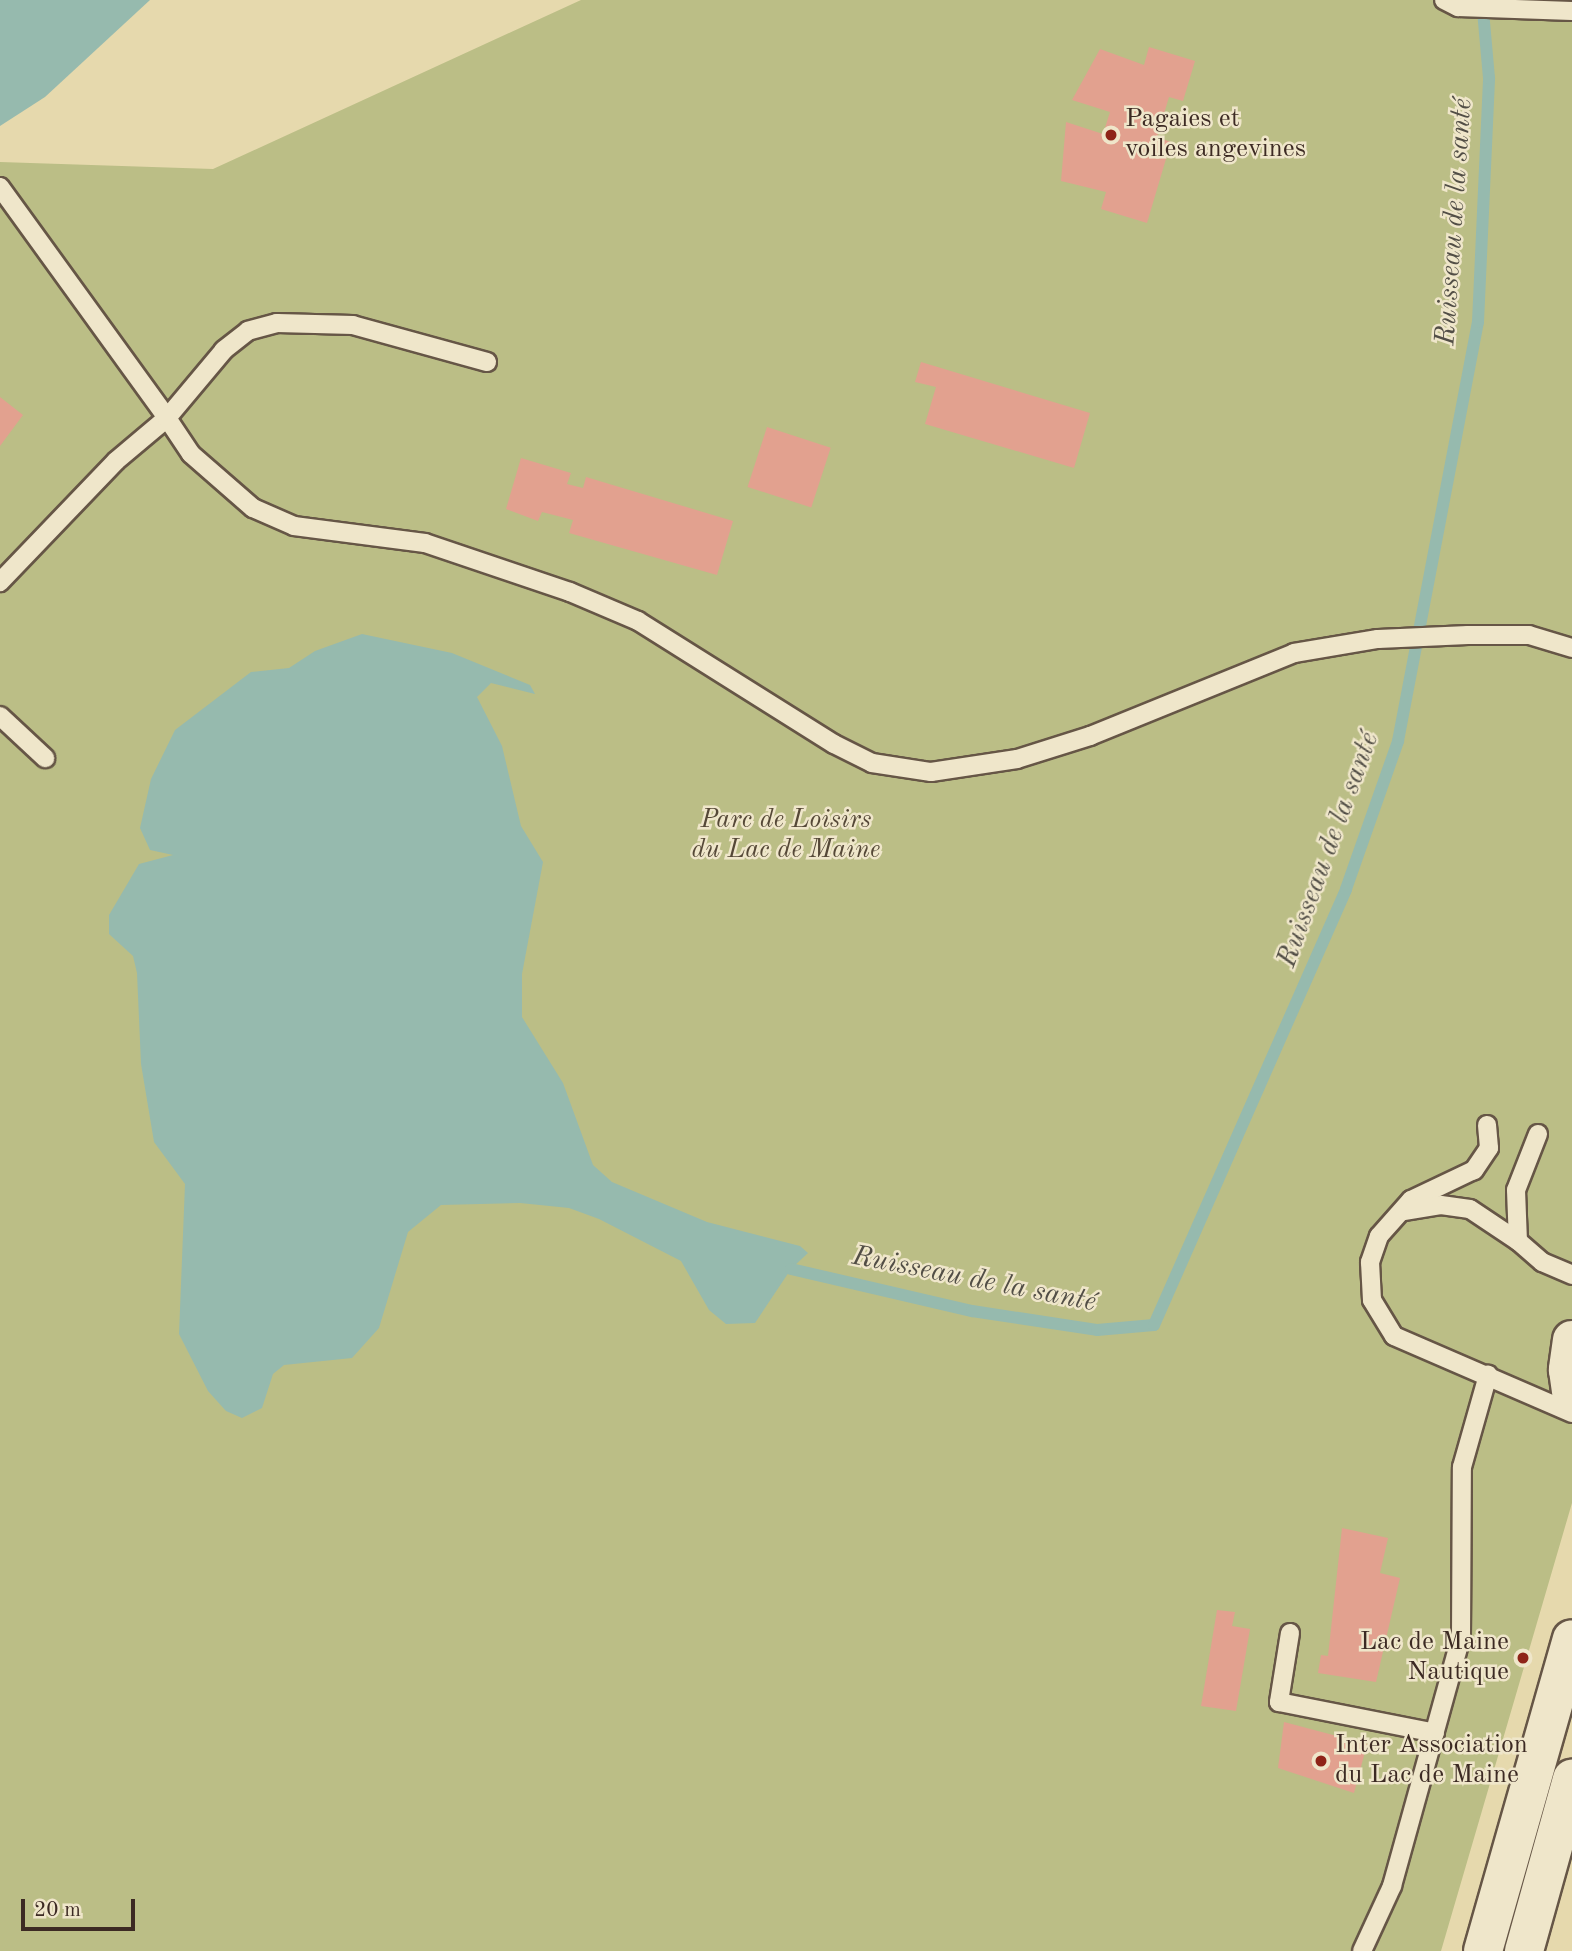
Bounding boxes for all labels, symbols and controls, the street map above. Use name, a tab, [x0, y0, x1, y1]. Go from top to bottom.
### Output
water label: Ruisseau de la santé	[1430, 97, 1480, 347]
place label: Pagaies et voiles angevines	[1125, 104, 1306, 166]
marker: Pagaies et voiles angevines	[1103, 127, 1119, 143]
water label: Ruisseau de la santé	[1271, 728, 1387, 972]
park label: Parc de Loisirs du Lac de Maine	[692, 805, 880, 866]
water label: Ruisseau de la santé	[849, 1240, 1099, 1320]
place label: Lac de Maine Nautique	[1360, 1627, 1509, 1688]
marker: Lac de Maine Nautique	[1515, 1650, 1531, 1666]
place label: Inter Association du Lac de Maine	[1335, 1730, 1528, 1792]
marker: Inter Association du Lac de Maine	[1313, 1753, 1329, 1769]
scale bar	[24, 1884, 138, 1928]
text: 20 m	[34, 1900, 81, 1921]

